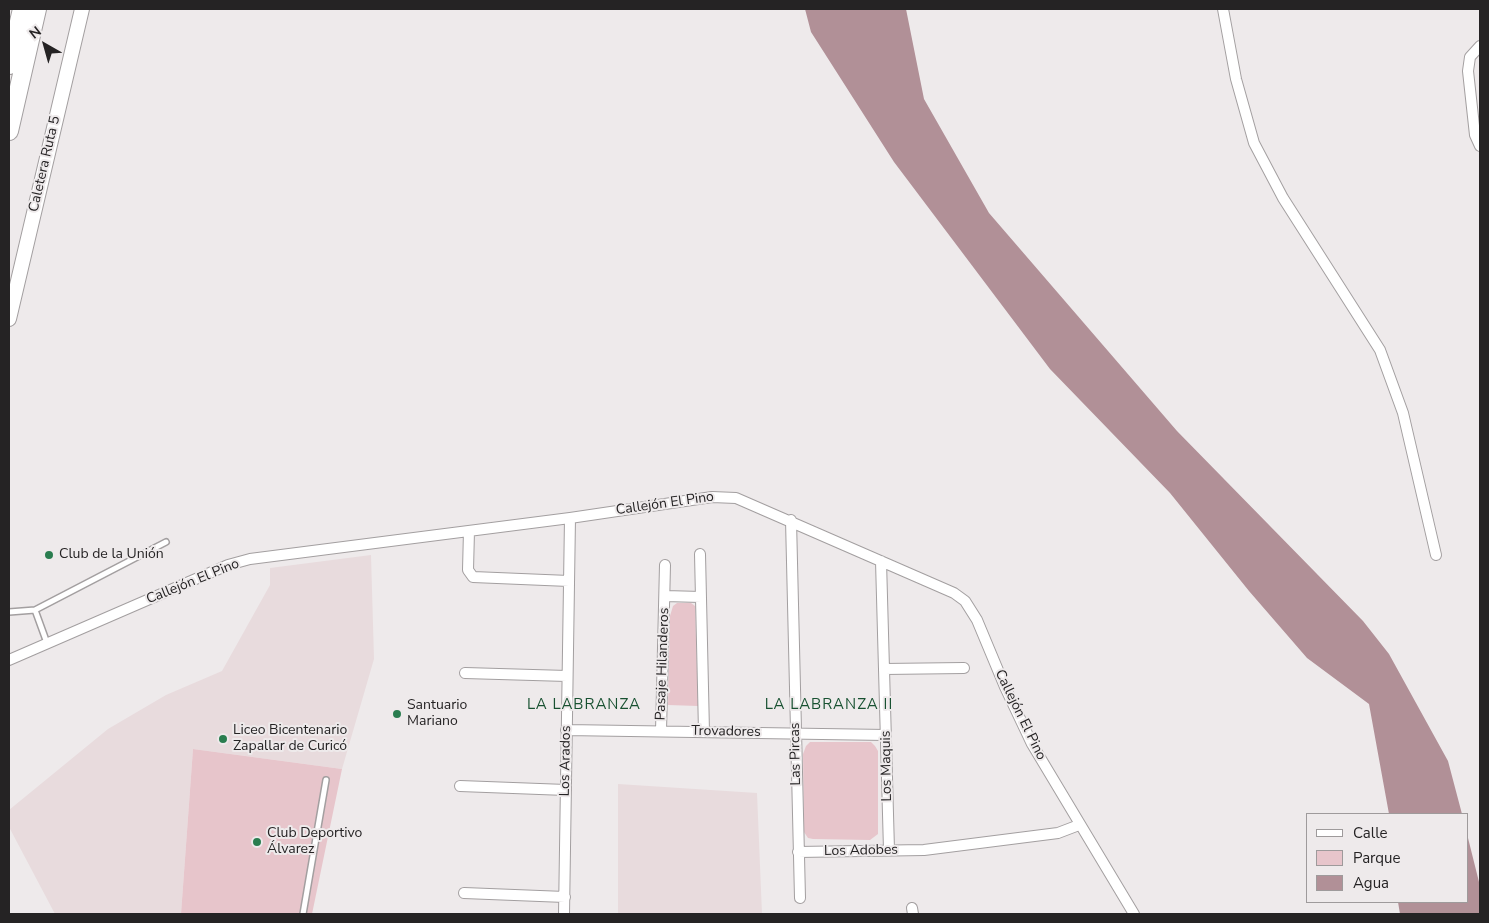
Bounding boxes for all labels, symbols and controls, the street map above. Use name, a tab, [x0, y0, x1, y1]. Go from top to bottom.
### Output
north arrow	[20, 20, 70, 70]
text: N	[25, 22, 45, 44]
street label: Caletera Ruta 5	[26, 114, 64, 214]
street label: Callejón El Pino	[615, 489, 715, 519]
place label: Club de la Unión	[59, 547, 164, 563]
marker: Club de la Unión	[43, 549, 55, 561]
street label: Callejón El Pino	[144, 556, 242, 608]
street label: Pasaje Hilanderos	[653, 607, 673, 721]
street label: Callejón El Pino	[991, 667, 1049, 763]
district label: LA LABRANZA	[526, 696, 642, 714]
district label: LA LABRANZA II	[763, 696, 895, 714]
place label: Santuario Mariano	[407, 698, 467, 730]
marker: Santuario Mariano	[391, 708, 403, 720]
street label: Las Pircas	[787, 722, 805, 786]
place label: Liceo Bicentenario Zapallar de Curicó	[233, 723, 347, 756]
street label: Trovadores	[691, 723, 761, 741]
street label: Los Arados	[557, 725, 575, 797]
street label: Los Maquis	[878, 730, 896, 802]
marker: Liceo Bicentenario Zapallar de Curicó	[217, 733, 229, 745]
legend	[1306, 813, 1469, 903]
text: Calle	[1353, 823, 1388, 843]
place label: Club Deportivo Álvarez	[267, 826, 362, 859]
marker: Club Deportivo Álvarez	[251, 836, 263, 848]
street label: Los Adobes	[824, 842, 898, 860]
text: Parque	[1353, 848, 1401, 868]
text: Agua	[1353, 873, 1389, 893]

